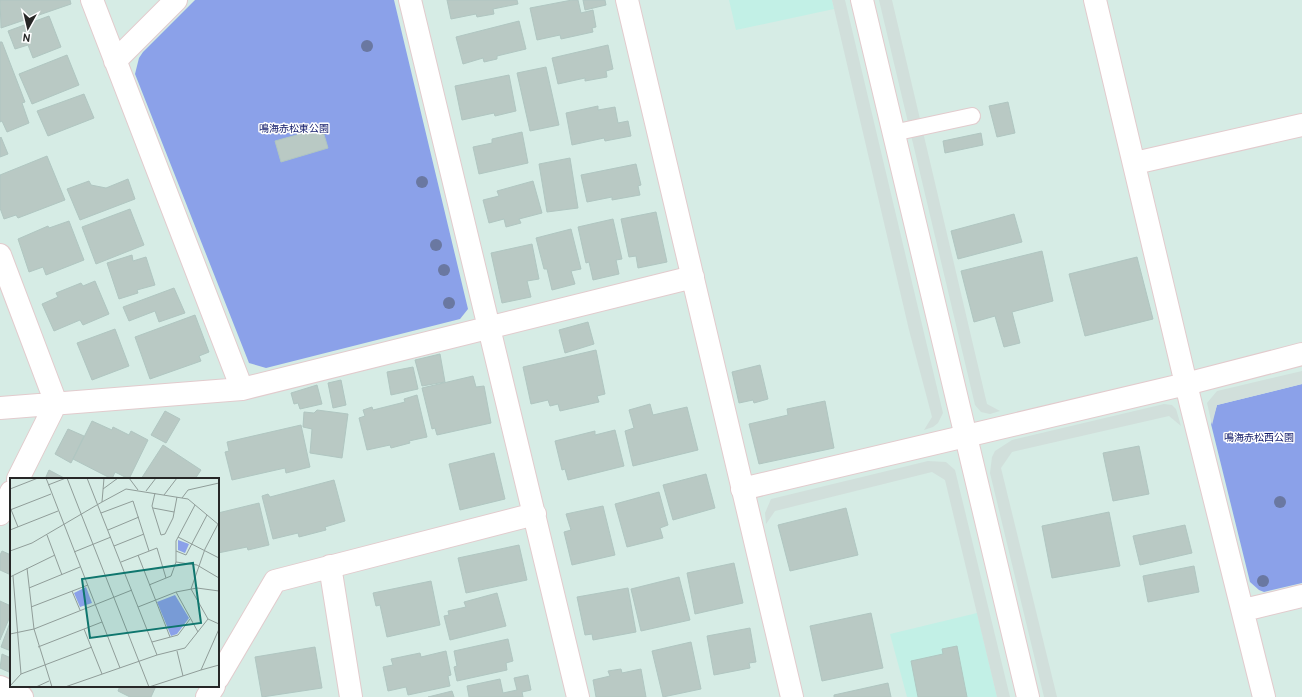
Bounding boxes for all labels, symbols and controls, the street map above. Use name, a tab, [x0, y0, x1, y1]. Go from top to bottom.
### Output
north arrow	[8, 8, 48, 48]
text: N	[22, 29, 32, 44]
park label: 鳴海赤松東公園	[259, 123, 329, 136]
park label: 鳴海赤松西公園	[1224, 432, 1294, 445]
inset map	[10, 478, 219, 687]

